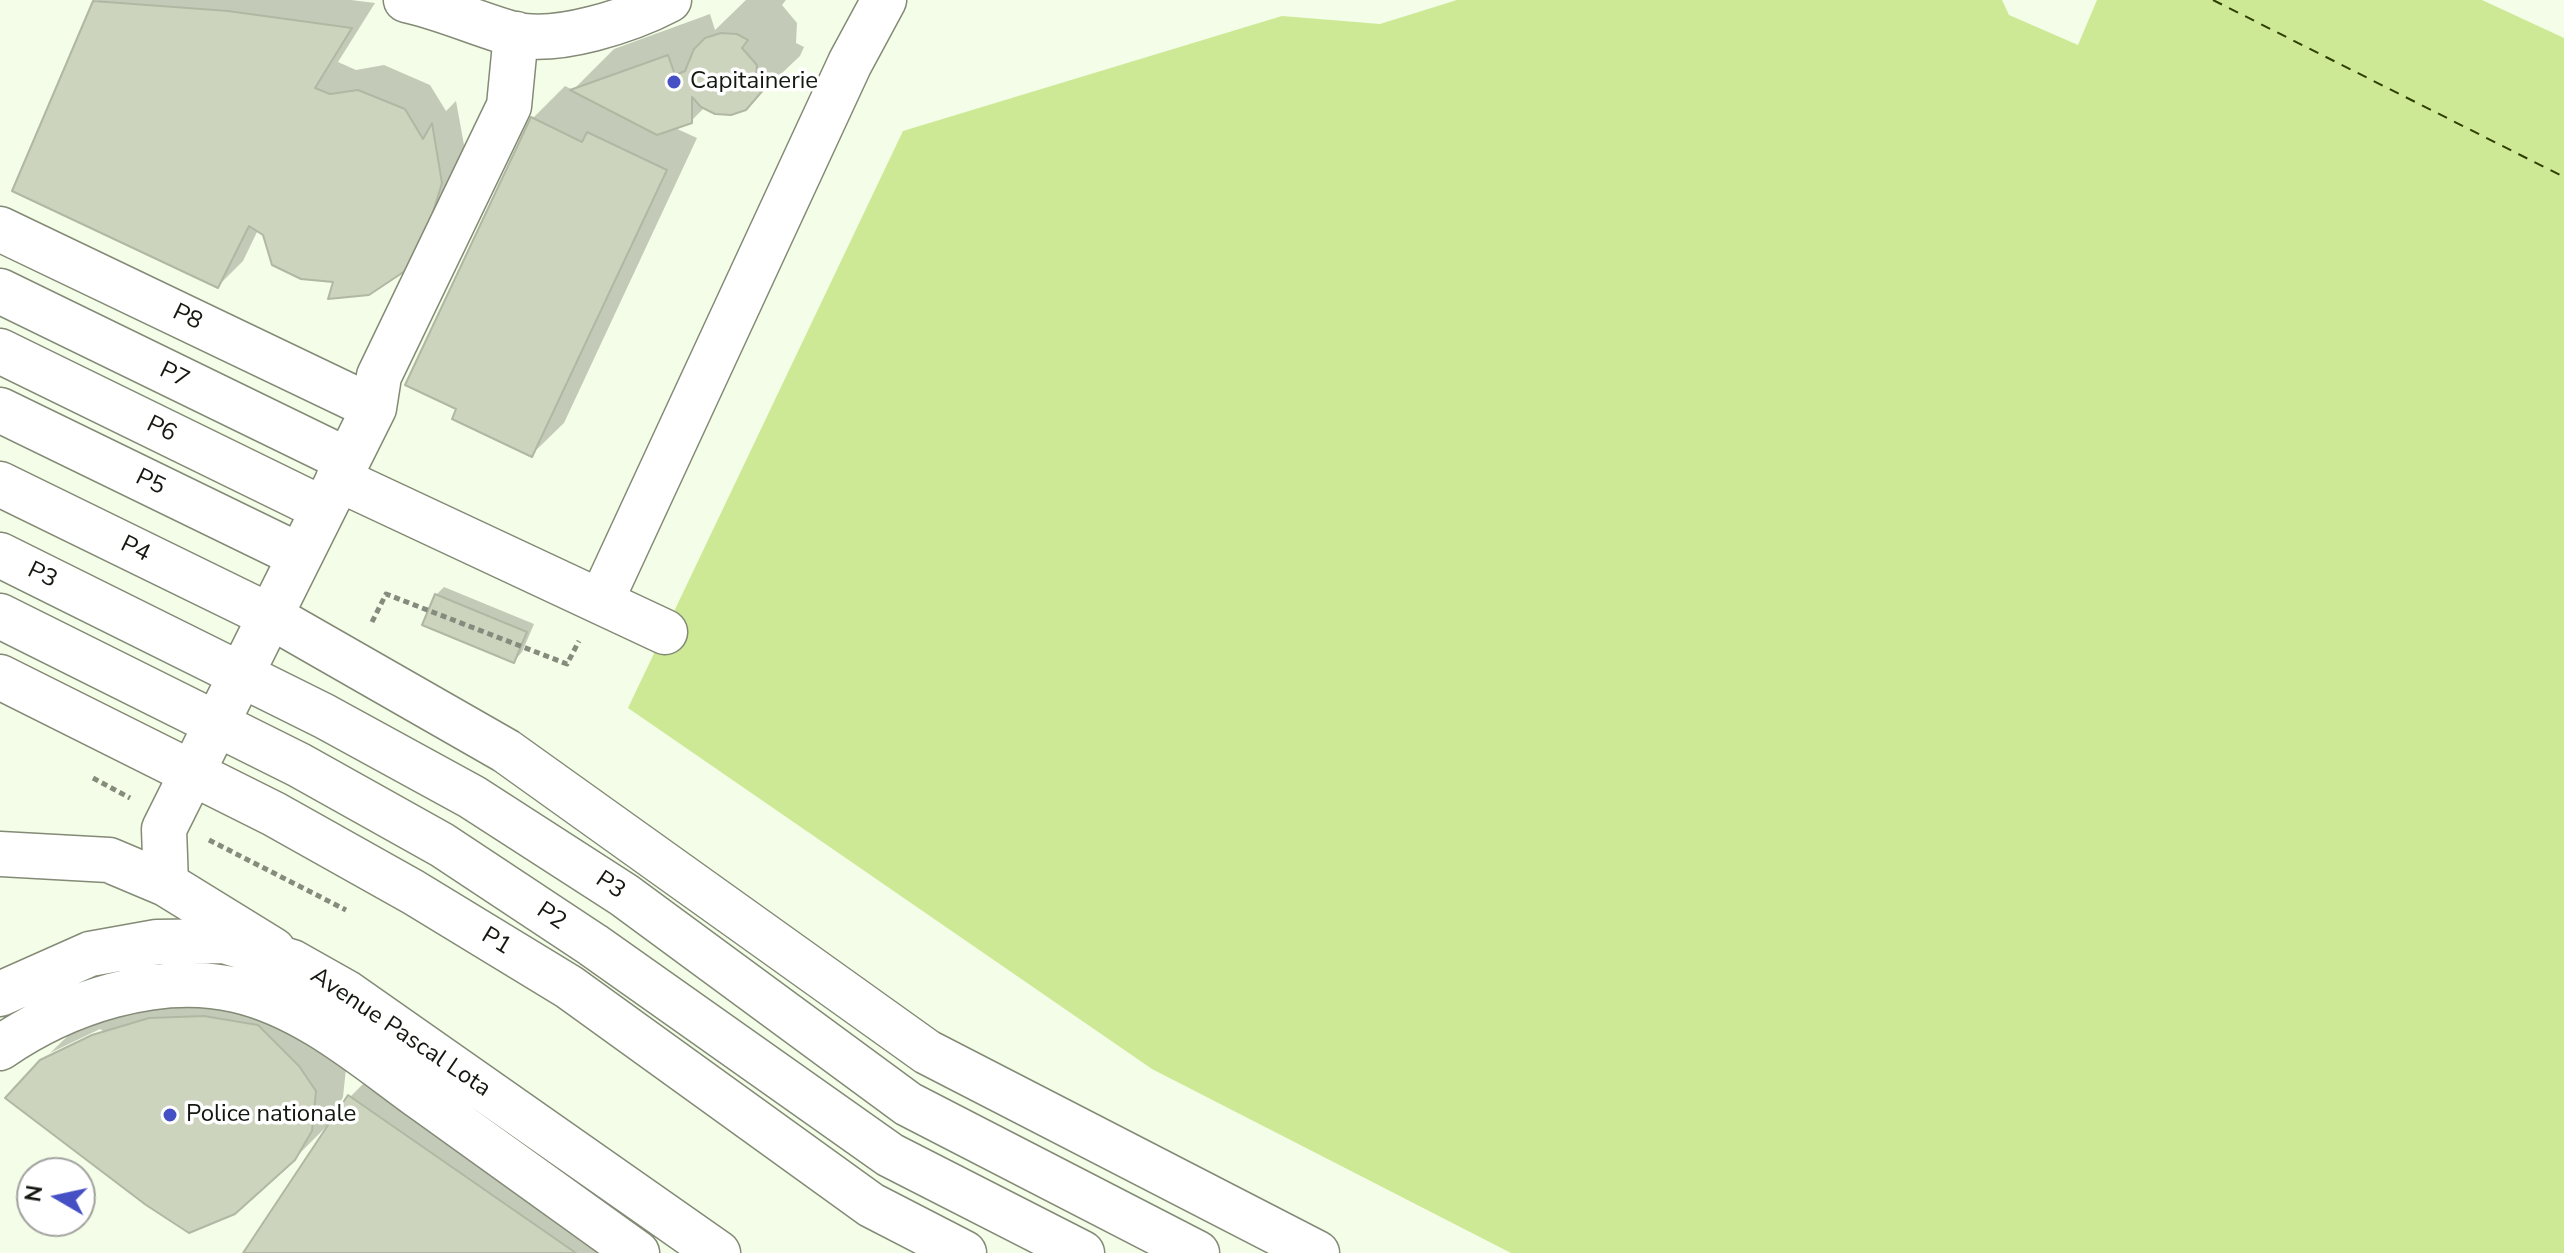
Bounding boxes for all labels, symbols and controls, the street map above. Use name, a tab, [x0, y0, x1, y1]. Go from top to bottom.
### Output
place label: Capitainerie	[690, 68, 818, 96]
marker: Capitainerie	[665, 73, 683, 91]
street label: P8	[167, 299, 207, 337]
street label: P7	[154, 357, 194, 395]
street label: P6	[141, 411, 181, 449]
street label: P5	[130, 464, 170, 502]
street label: P4	[115, 531, 155, 569]
street label: P3	[22, 557, 62, 595]
street label: P3	[590, 866, 630, 906]
street label: P2	[531, 897, 571, 937]
street label: P1	[476, 922, 516, 962]
street label: Avenue Pascal Lota	[304, 962, 496, 1104]
place label: Police nationale	[186, 1101, 356, 1129]
marker: Police nationale	[161, 1106, 179, 1124]
north arrow	[16, 1157, 96, 1237]
text: N	[18, 1183, 50, 1204]

